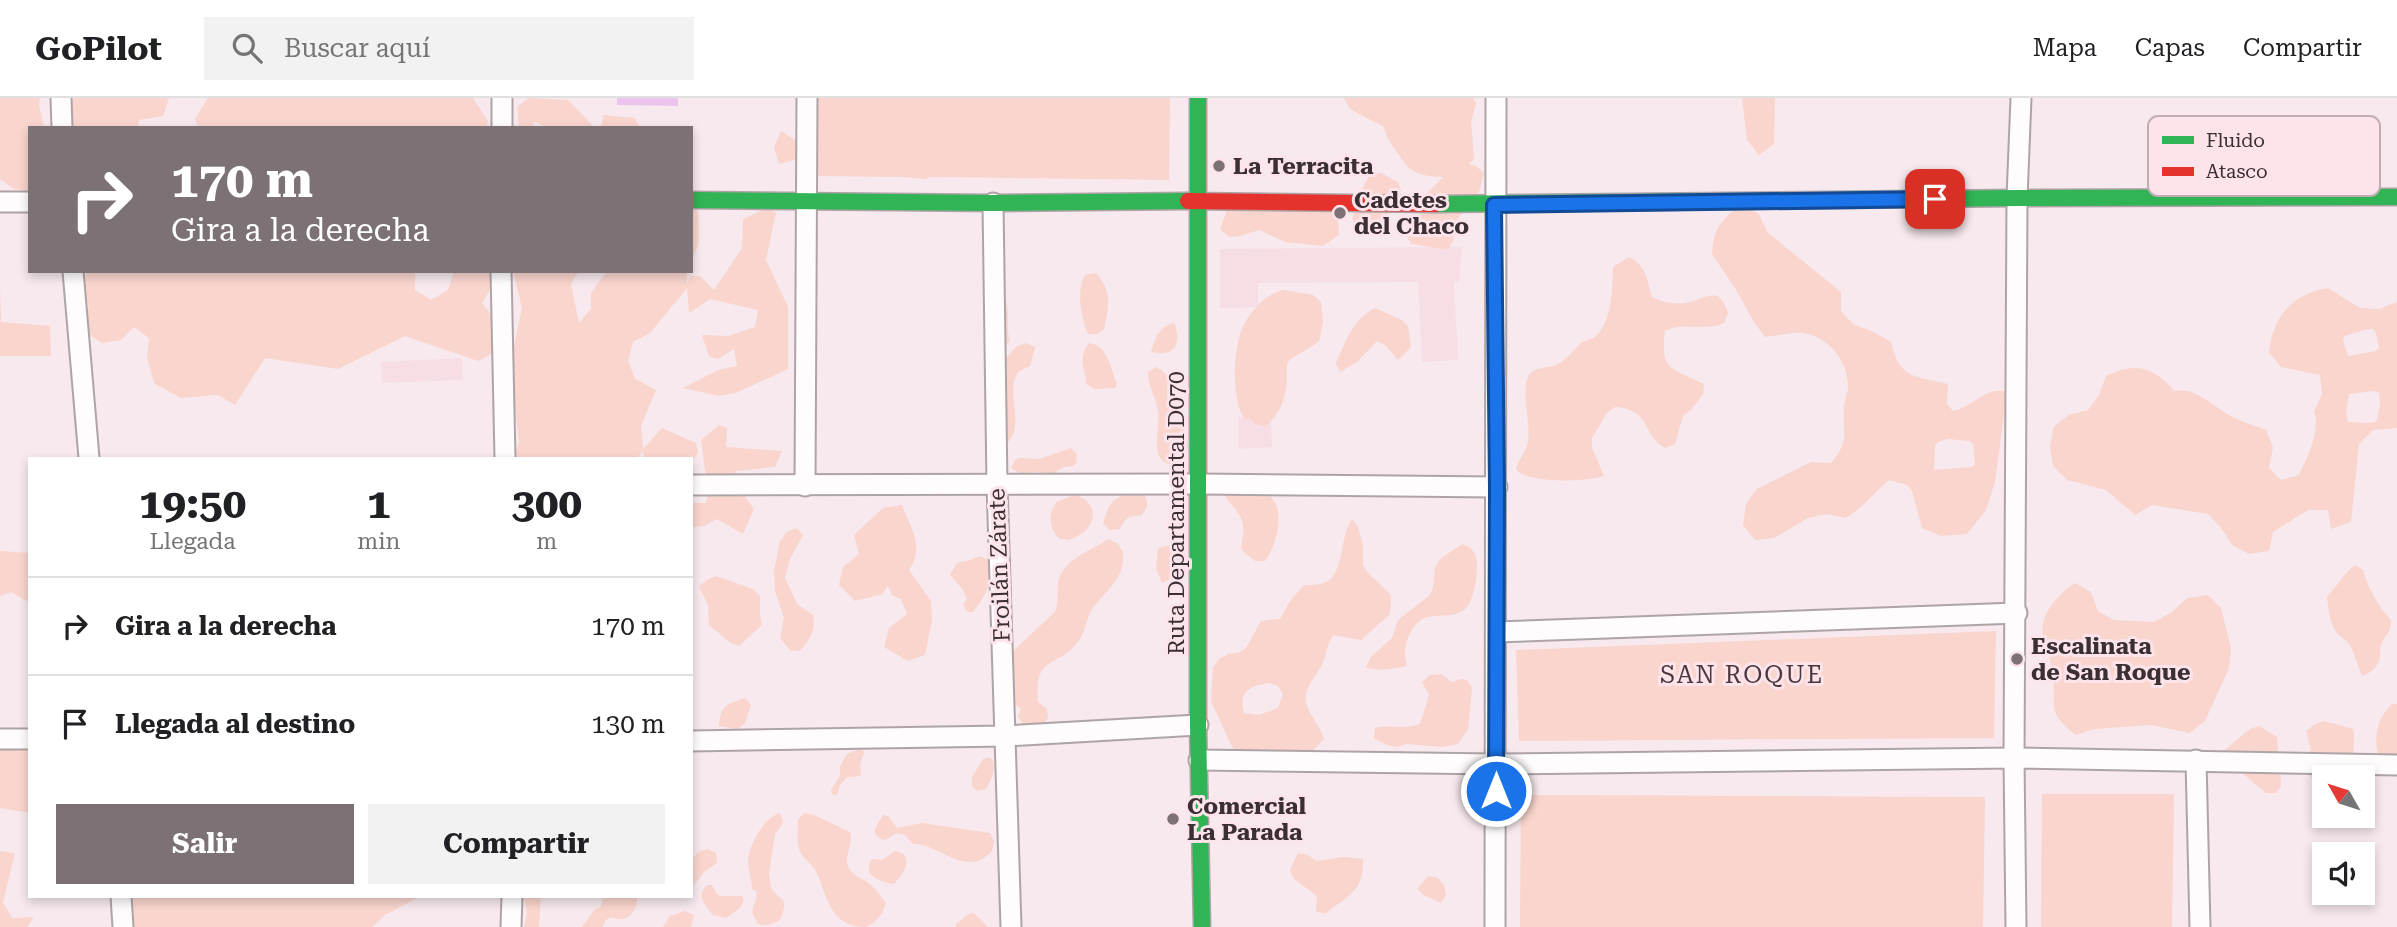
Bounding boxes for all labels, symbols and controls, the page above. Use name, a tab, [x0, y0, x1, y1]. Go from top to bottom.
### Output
search box	[204, 17, 694, 80]
text: GoPilot	[35, 29, 162, 68]
icon: search	[228, 29, 266, 67]
text: Buscar aquí	[284, 33, 430, 63]
text: Mapa	[2033, 34, 2097, 62]
text: Capas	[2135, 34, 2205, 62]
text: Compartir	[2243, 34, 2362, 62]
legend	[2148, 116, 2380, 196]
text: Fluido	[2206, 129, 2265, 152]
text: 170 m	[171, 152, 313, 209]
place label: La Terracita	[1233, 153, 1374, 180]
icon: right	[56, 154, 147, 245]
marker: La Terracita	[1211, 158, 1227, 174]
text: Atasco	[2206, 160, 2268, 183]
pin	[1905, 169, 1965, 229]
icon: arrive	[1916, 180, 1954, 218]
place label: Cadetes del Chaco	[1354, 187, 1469, 240]
marker: Cadetes del Chaco	[1332, 205, 1348, 221]
text: Gira a la derecha	[171, 211, 430, 249]
street label: Ruta Departamental D070	[1163, 371, 1190, 655]
text: 19:50	[139, 479, 246, 528]
text: 1	[367, 479, 391, 528]
text: 300	[511, 479, 582, 528]
street label: Froilán Zárate	[983, 488, 1016, 642]
text: Llegada	[150, 528, 236, 555]
text: min	[357, 528, 400, 555]
text: m	[536, 528, 557, 555]
icon: right	[56, 607, 94, 645]
text: Gira a la derecha	[115, 611, 336, 641]
text: 170 m	[591, 611, 665, 641]
place label: Escalinata de San Roque	[2031, 633, 2191, 686]
marker: Escalinata de San Roque	[2009, 651, 2025, 667]
district label: SAN ROQUE	[1660, 661, 1824, 689]
icon: arrive	[56, 705, 94, 743]
text: Llegada al destino	[115, 709, 355, 739]
text: 130 m	[591, 709, 665, 739]
position arrow	[1459, 754, 1533, 828]
north arrow	[2312, 765, 2375, 828]
map controls	[2312, 765, 2375, 905]
place label: Comercial La Parada	[1187, 793, 1307, 846]
button: Salir	[56, 804, 354, 884]
button: Compartir	[368, 804, 665, 884]
marker: Comercial La Parada	[1165, 811, 1181, 827]
button: sound	[2312, 842, 2375, 905]

